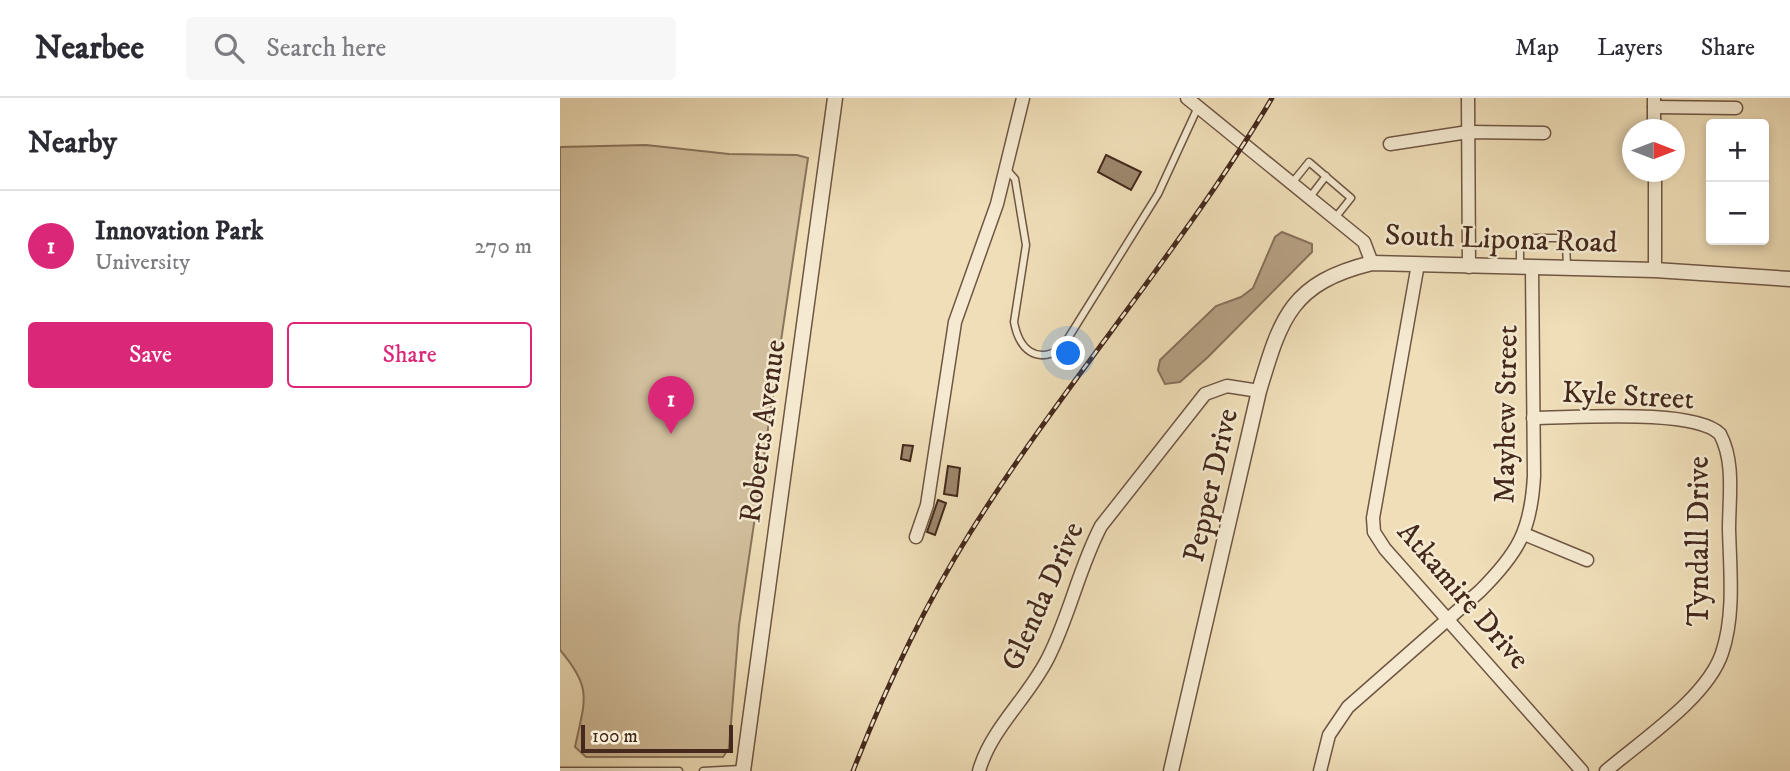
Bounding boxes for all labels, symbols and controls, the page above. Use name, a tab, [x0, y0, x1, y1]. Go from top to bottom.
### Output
search box	[186, 17, 676, 80]
text: Nearbee	[35, 28, 144, 69]
icon: search	[210, 29, 248, 67]
text: Search here	[266, 32, 386, 65]
text: Map	[1515, 33, 1559, 63]
text: Layers	[1597, 33, 1663, 63]
text: Share	[1701, 33, 1755, 63]
north arrow	[1622, 119, 1685, 182]
map controls	[1706, 119, 1769, 245]
button: +	[1706, 119, 1769, 182]
text: Nearby	[28, 125, 117, 162]
button: −	[1706, 182, 1769, 245]
text: Innovation Park	[95, 215, 263, 248]
street label: South Lipona Road	[1384, 217, 1618, 262]
text: 1	[47, 232, 55, 261]
text: 270 m	[475, 232, 532, 261]
text: University	[95, 248, 190, 277]
button: Save	[28, 322, 273, 388]
button: Share	[287, 322, 532, 388]
street label: Mayhew Street	[1486, 324, 1527, 504]
your location	[1051, 336, 1085, 370]
street label: Roberts Avenue	[732, 337, 795, 525]
street label: Kyle Street	[1561, 375, 1695, 418]
pin: 1	[648, 376, 694, 434]
street label: Pepper Drive	[1176, 405, 1247, 566]
street label: Tyndall Drive	[1681, 456, 1718, 626]
street label: Atkamire Drive	[1389, 515, 1537, 677]
street label: Glenda Drive	[994, 517, 1093, 677]
scale bar	[581, 722, 733, 754]
text: 100 m	[592, 725, 638, 748]

